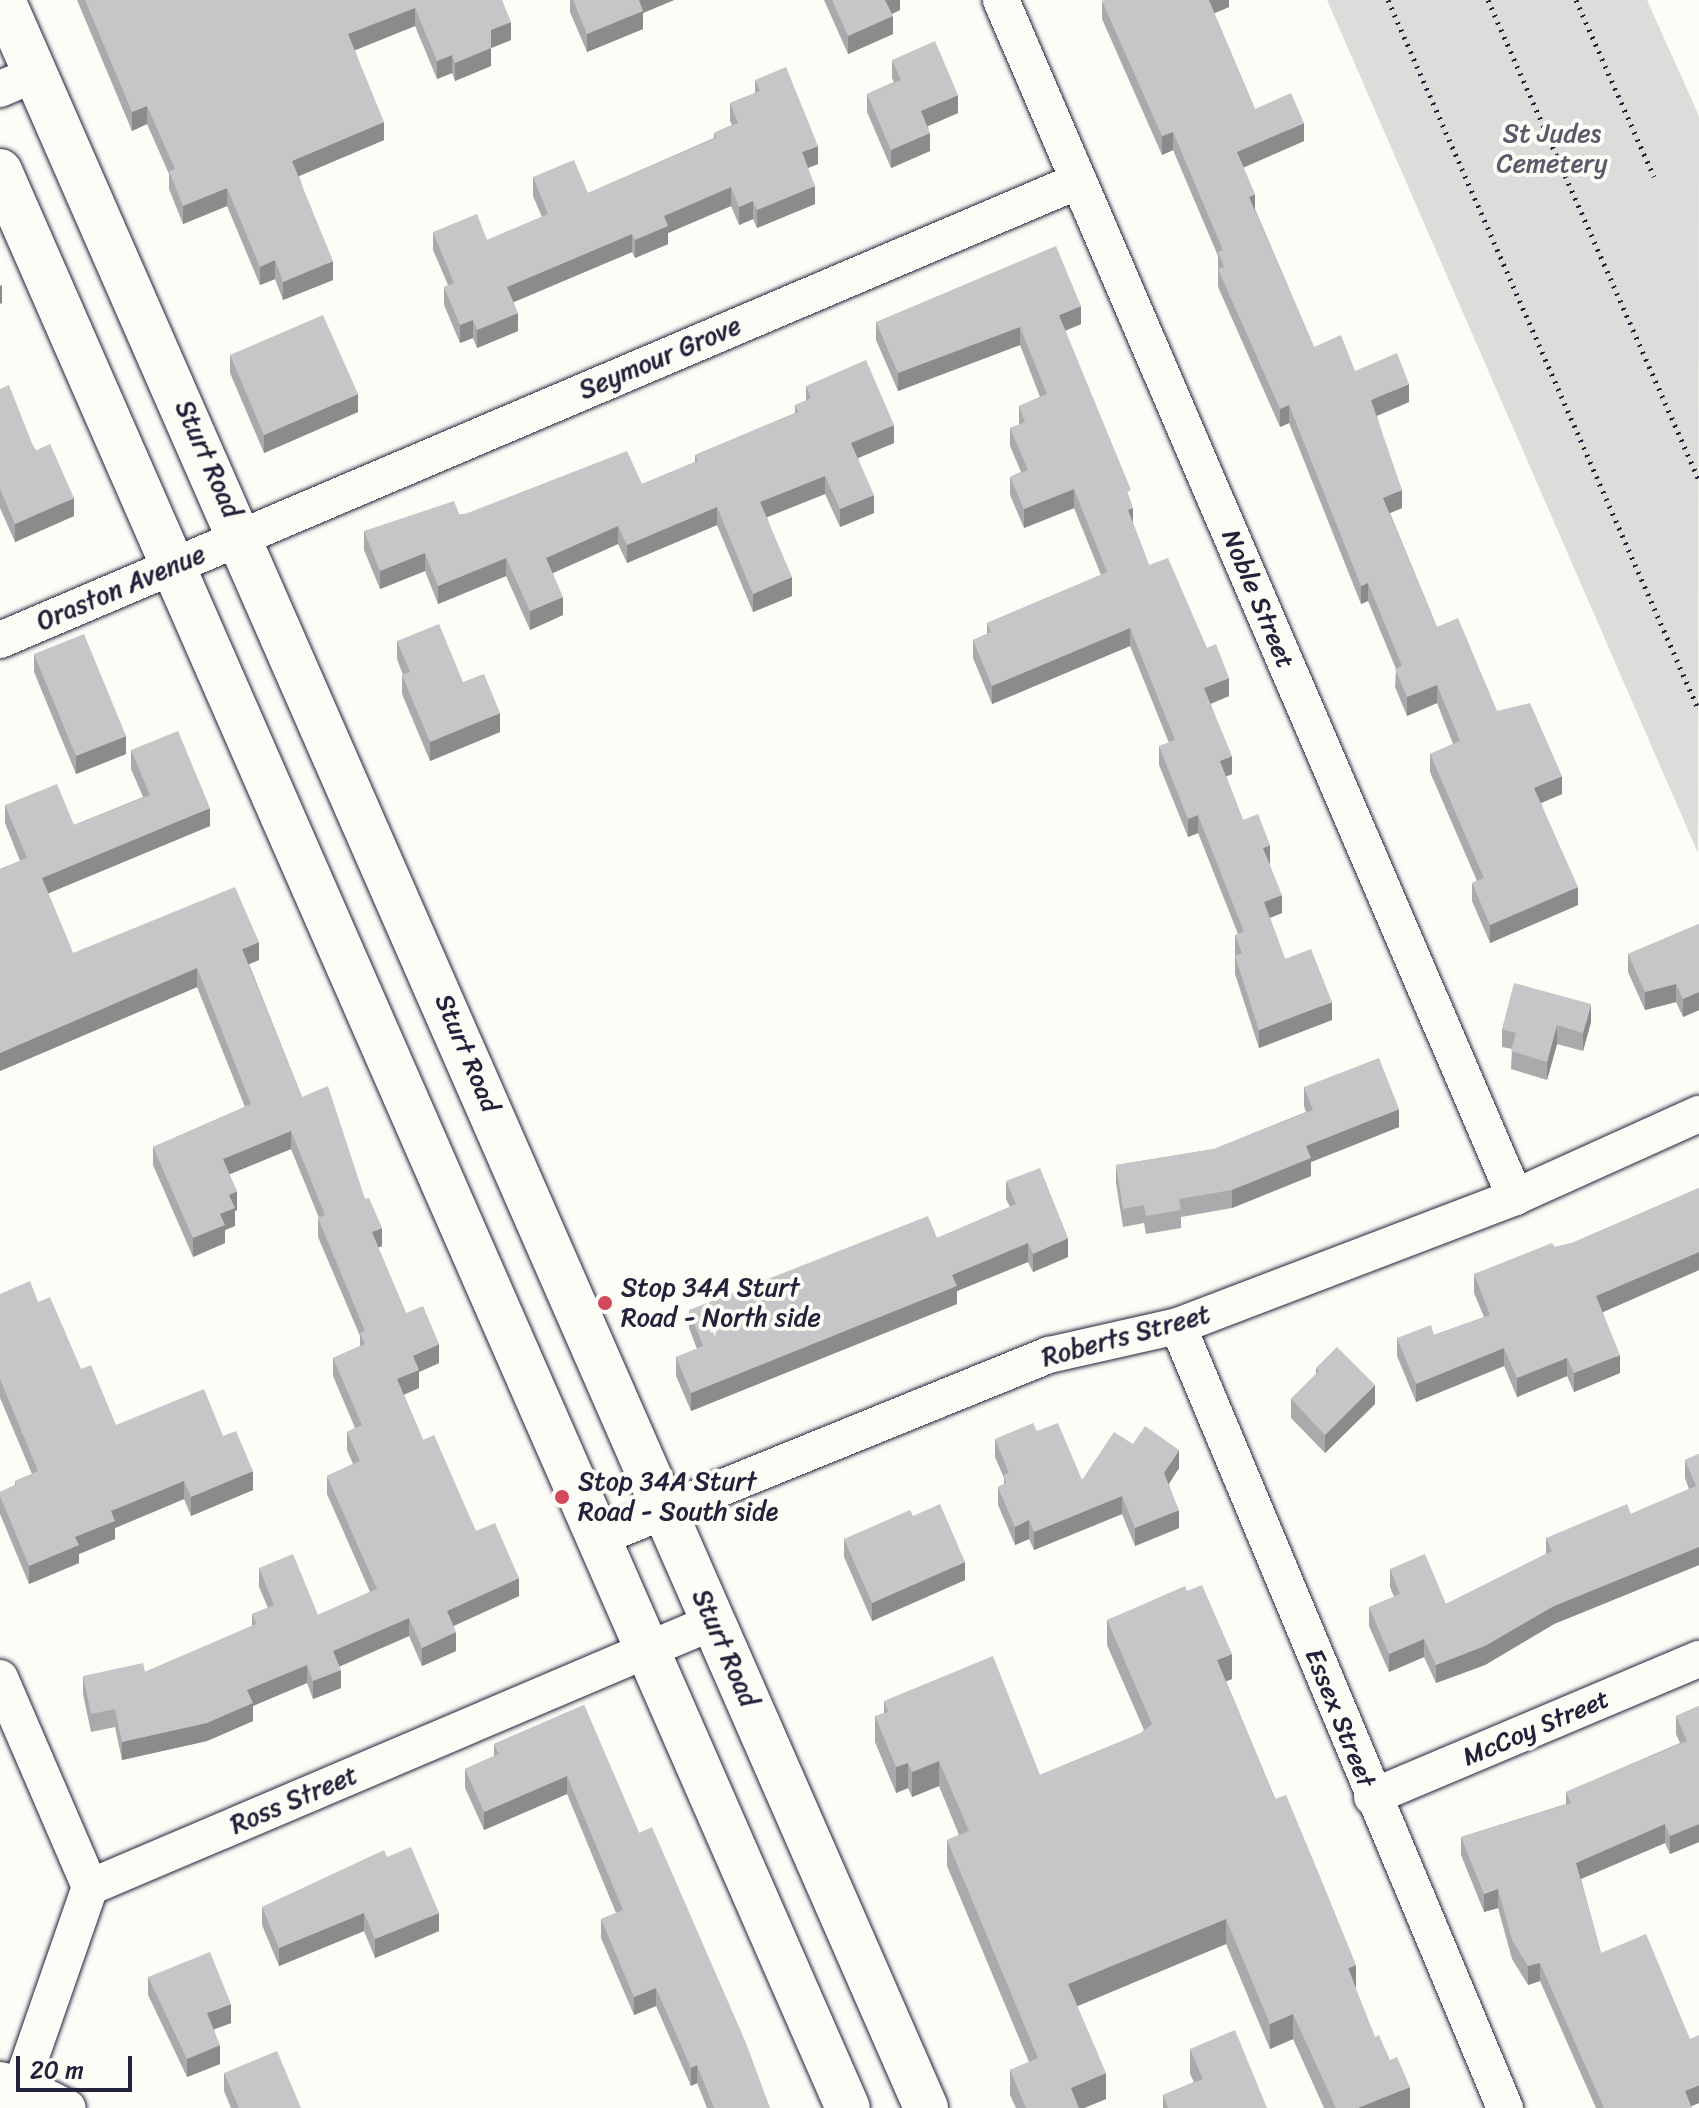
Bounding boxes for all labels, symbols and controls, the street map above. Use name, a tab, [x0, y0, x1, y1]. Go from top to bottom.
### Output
park label: St Judes Cemetery	[1497, 118, 1607, 180]
street label: Seymour Grove	[574, 310, 746, 406]
street label: Sturt Road	[168, 395, 248, 523]
street label: Noble Street	[1215, 525, 1301, 673]
street label: Oraston Avenue	[32, 538, 210, 638]
street label: Sturt Road	[428, 989, 506, 1117]
place label: Stop 34A Sturt Road - North side	[621, 1272, 822, 1334]
marker: Stop 34A Sturt Road - North side	[596, 1294, 614, 1312]
street label: Roberts Street	[1039, 1299, 1213, 1373]
place label: Stop 34A Sturt Road - South side	[578, 1466, 781, 1528]
marker: Stop 34A Sturt Road - South side	[553, 1488, 571, 1506]
street label: Sturt Road	[685, 1584, 765, 1712]
street label: Essex Street	[1298, 1644, 1382, 1792]
street label: McCoy Street	[1457, 1682, 1615, 1774]
street label: Ross Street	[226, 1759, 362, 1841]
scale bar	[20, 2040, 136, 2090]
text: 20 m	[30, 2049, 84, 2091]

